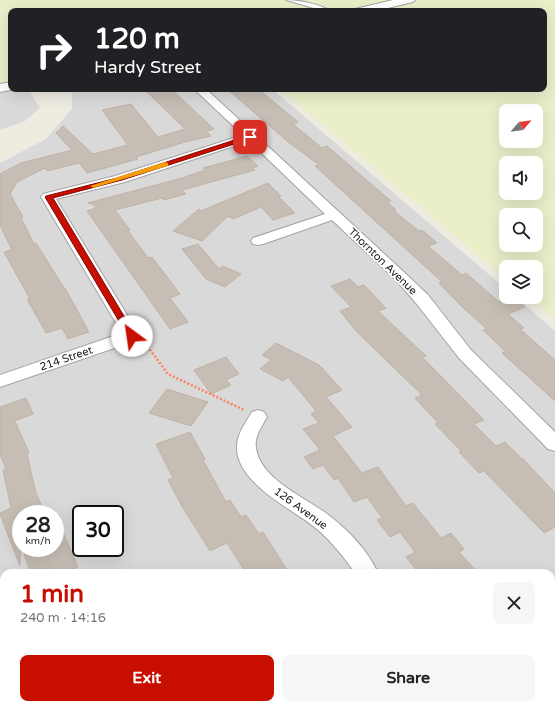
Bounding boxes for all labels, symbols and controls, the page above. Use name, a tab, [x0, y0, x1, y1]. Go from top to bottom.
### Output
text: 120 m	[94, 22, 180, 56]
icon: right	[28, 24, 80, 76]
text: Hardy Street	[94, 56, 201, 78]
north arrow	[499, 104, 543, 148]
map controls	[499, 104, 543, 304]
pin	[233, 120, 267, 154]
icon: arrive	[239, 126, 261, 148]
button: sound	[499, 156, 543, 200]
button: search	[499, 208, 543, 252]
street label: Thornton Avenue	[346, 225, 420, 297]
button: layers	[499, 260, 543, 304]
position arrow	[111, 315, 153, 357]
street label: 214 Street	[38, 343, 94, 374]
street label: 126 Avenue	[271, 485, 330, 532]
speed limit sign: 30	[72, 505, 124, 557]
text: 28	[25, 514, 51, 538]
text: km/h	[25, 535, 51, 547]
text: 1 min	[20, 580, 84, 609]
button: close	[493, 582, 535, 624]
text: 240 m · 14:16	[20, 610, 106, 626]
button: Exit	[20, 655, 274, 701]
button: Share	[282, 655, 535, 701]

